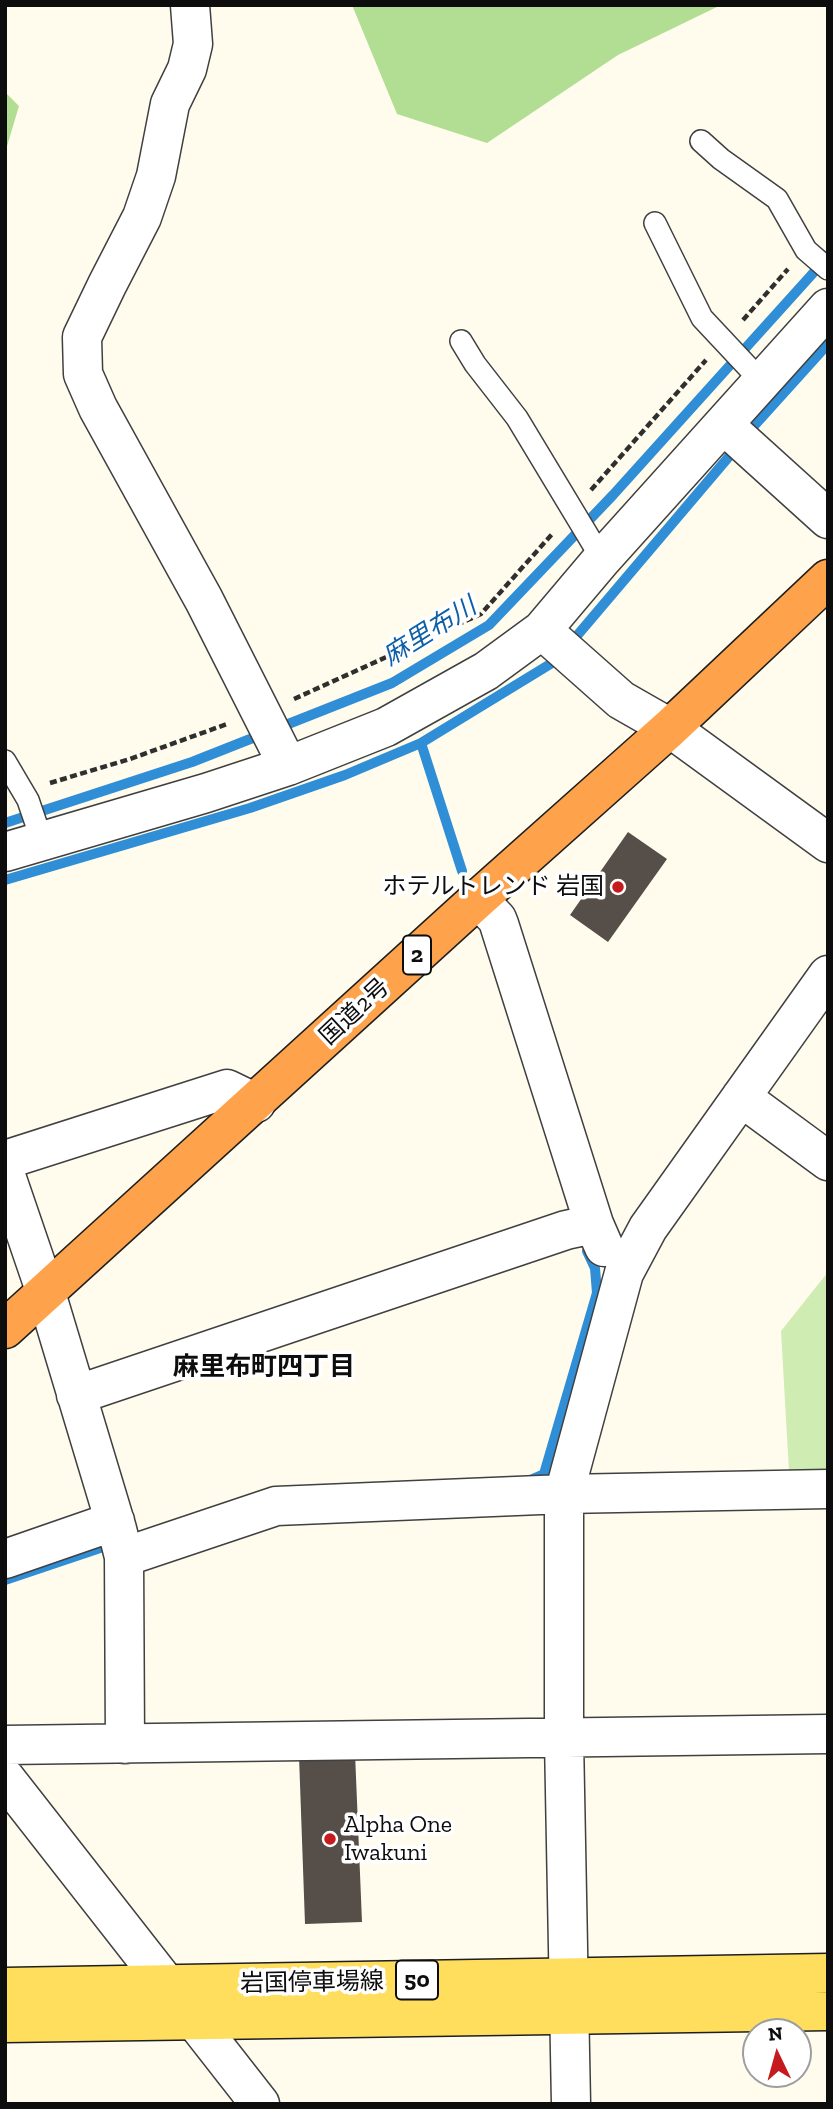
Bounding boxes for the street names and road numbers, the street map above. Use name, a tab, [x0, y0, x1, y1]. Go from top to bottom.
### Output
road number: 2	[403, 936, 431, 974]
street label: 国道2号	[314, 973, 396, 1051]
road number: 50	[396, 1960, 438, 1999]
street label: 岩国停車場線	[240, 1967, 384, 1999]

